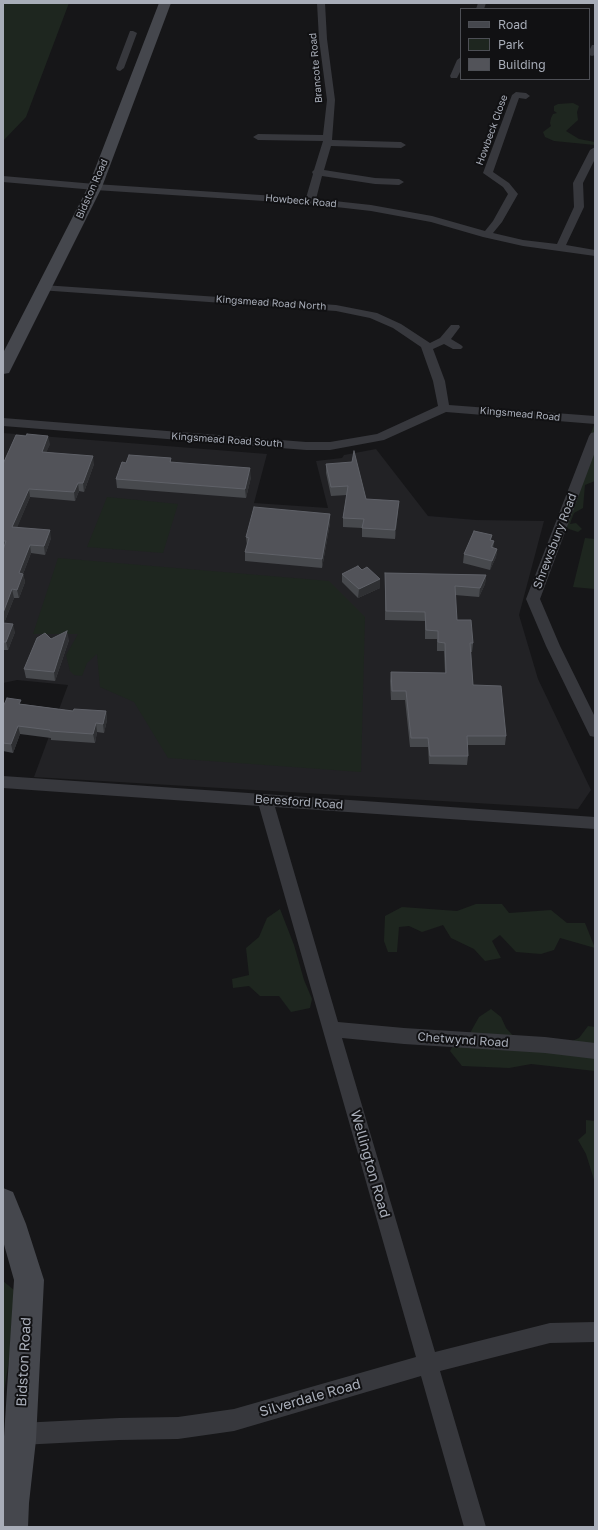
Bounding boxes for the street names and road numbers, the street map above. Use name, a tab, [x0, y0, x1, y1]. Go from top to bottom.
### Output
street label: Brancote Road	[307, 32, 325, 104]
street label: Howbeck Close	[474, 93, 510, 167]
street label: Bidston Road	[74, 157, 110, 221]
street label: Howbeck Road	[265, 192, 337, 210]
street label: Kingsmead Road North	[215, 293, 327, 313]
street label: Kingsmead Road	[479, 405, 561, 423]
street label: Kingsmead Road South	[171, 430, 283, 450]
street label: Shrewsbury Road	[530, 491, 580, 591]
street label: Beresford Road	[254, 792, 344, 812]
street label: Chetwynd Road	[417, 1030, 509, 1050]
street label: Wellington Road	[347, 1108, 393, 1220]
street label: Bidston Road	[13, 1317, 35, 1407]
street label: Silverdale Road	[257, 1375, 363, 1421]

